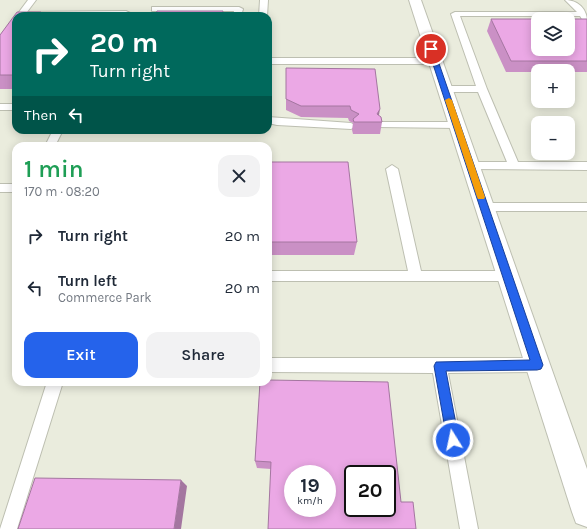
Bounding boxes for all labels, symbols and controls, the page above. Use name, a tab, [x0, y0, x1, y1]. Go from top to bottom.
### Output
map controls	[531, 12, 575, 160]
button: layers	[531, 12, 575, 56]
text: 20 m	[90, 26, 158, 59]
icon: right	[24, 28, 76, 80]
pin	[414, 32, 448, 66]
icon: arrive	[420, 38, 442, 60]
text: Turn right	[90, 60, 170, 82]
button: +	[531, 64, 575, 108]
icon: left	[65, 104, 87, 126]
text: Then	[24, 106, 57, 124]
button: −	[531, 116, 575, 160]
text: 1 min	[24, 155, 84, 183]
button: close	[218, 155, 260, 197]
text: 170 m · 08:20	[24, 184, 100, 199]
icon: right	[24, 225, 46, 247]
text: Turn right	[58, 227, 128, 245]
text: 20 m	[225, 227, 260, 245]
text: Turn left	[58, 272, 117, 290]
icon: left	[24, 277, 46, 299]
text: 20 m	[225, 279, 260, 297]
text: Commerce Park	[58, 290, 152, 305]
button: Exit	[24, 332, 138, 378]
button: Share	[146, 332, 260, 378]
position arrow	[432, 419, 474, 461]
speed limit sign: 20	[344, 465, 396, 517]
text: 19	[300, 474, 320, 497]
text: km/h	[297, 495, 323, 507]

